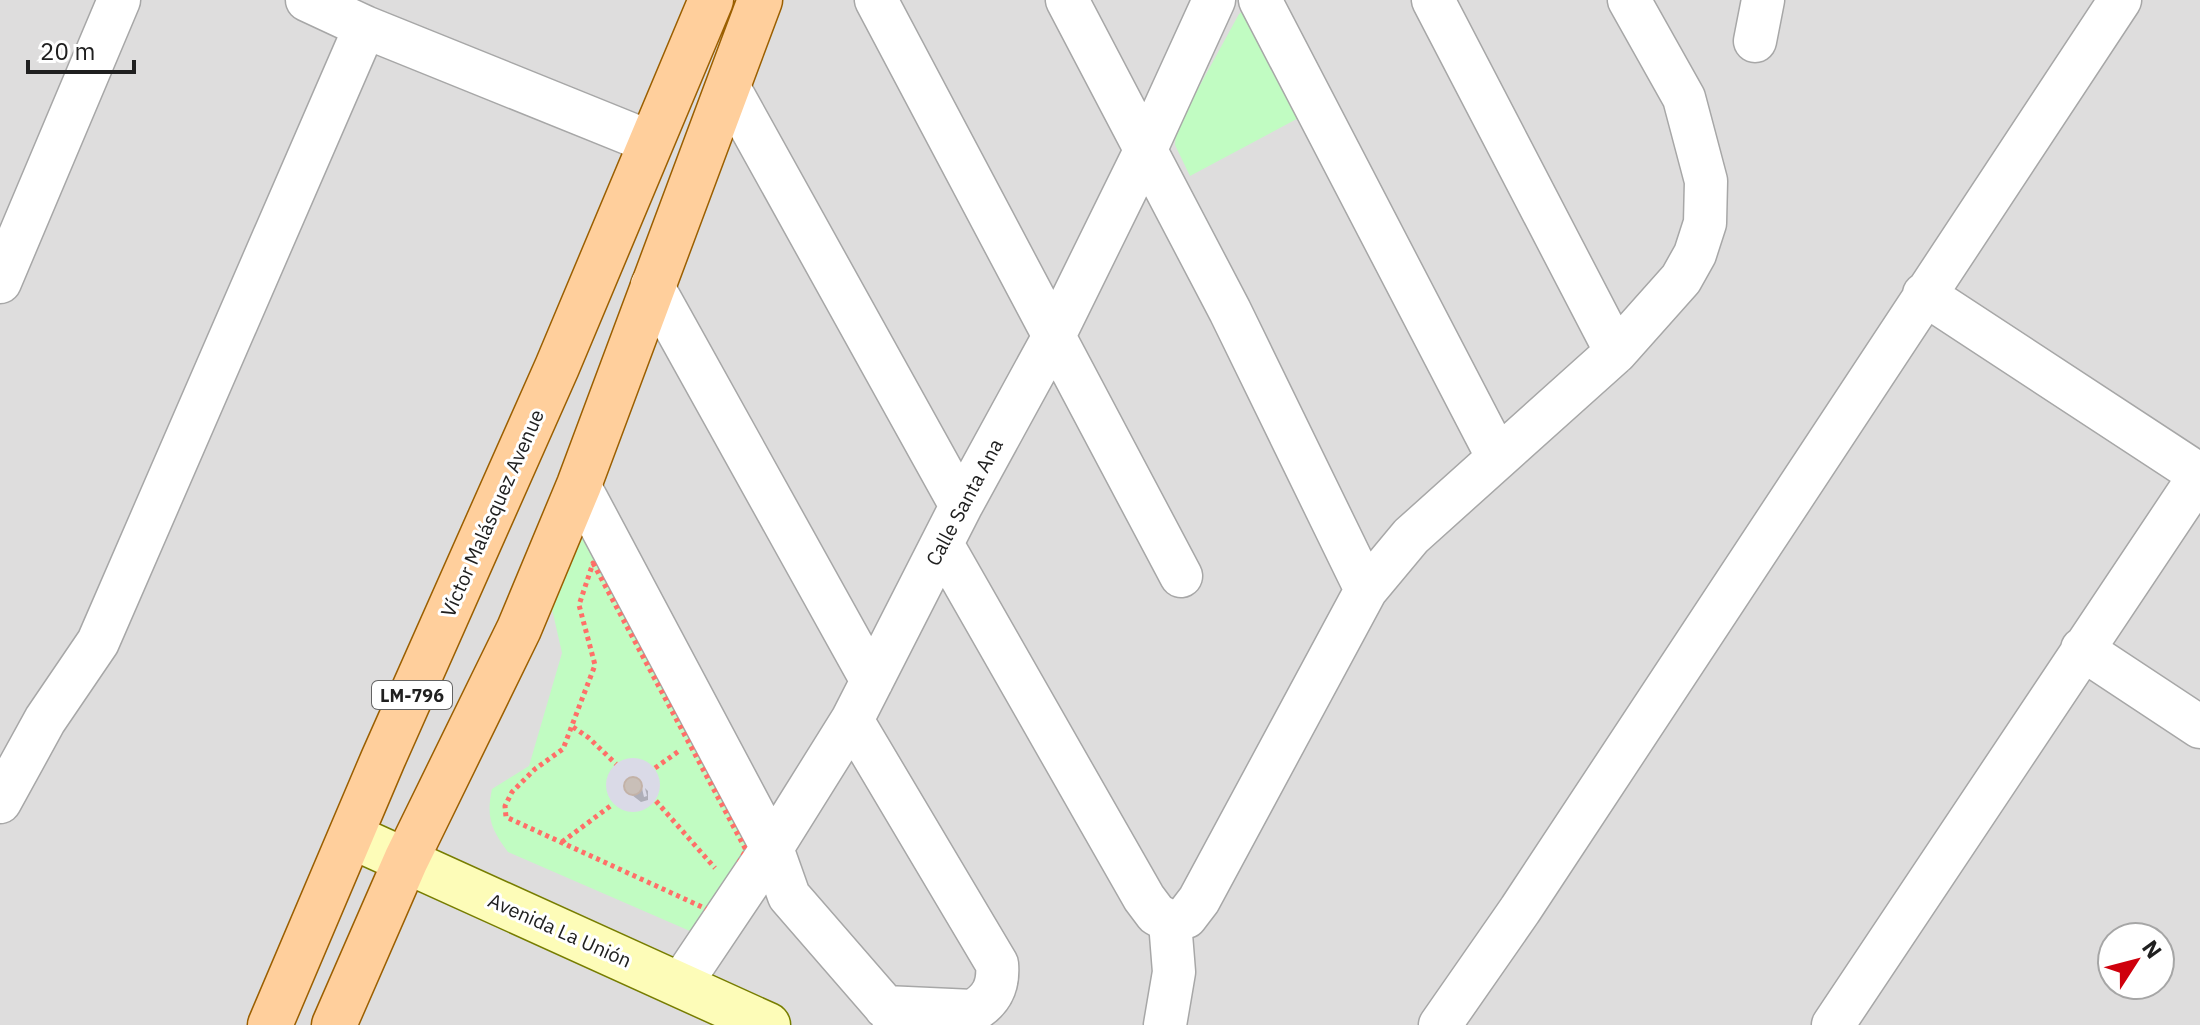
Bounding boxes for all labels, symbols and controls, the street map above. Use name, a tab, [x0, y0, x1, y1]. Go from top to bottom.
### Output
scale bar	[28, 24, 134, 74]
text: 20 m	[40, 35, 95, 67]
street label: Víctor Malásquez Avenue	[434, 405, 550, 621]
street label: Calle Santa Ana	[919, 433, 1009, 570]
road number: LM-796	[372, 681, 452, 709]
street label: Avenida La Unión	[484, 886, 636, 974]
north arrow	[2096, 921, 2176, 1001]
text: N	[2136, 934, 2169, 964]

